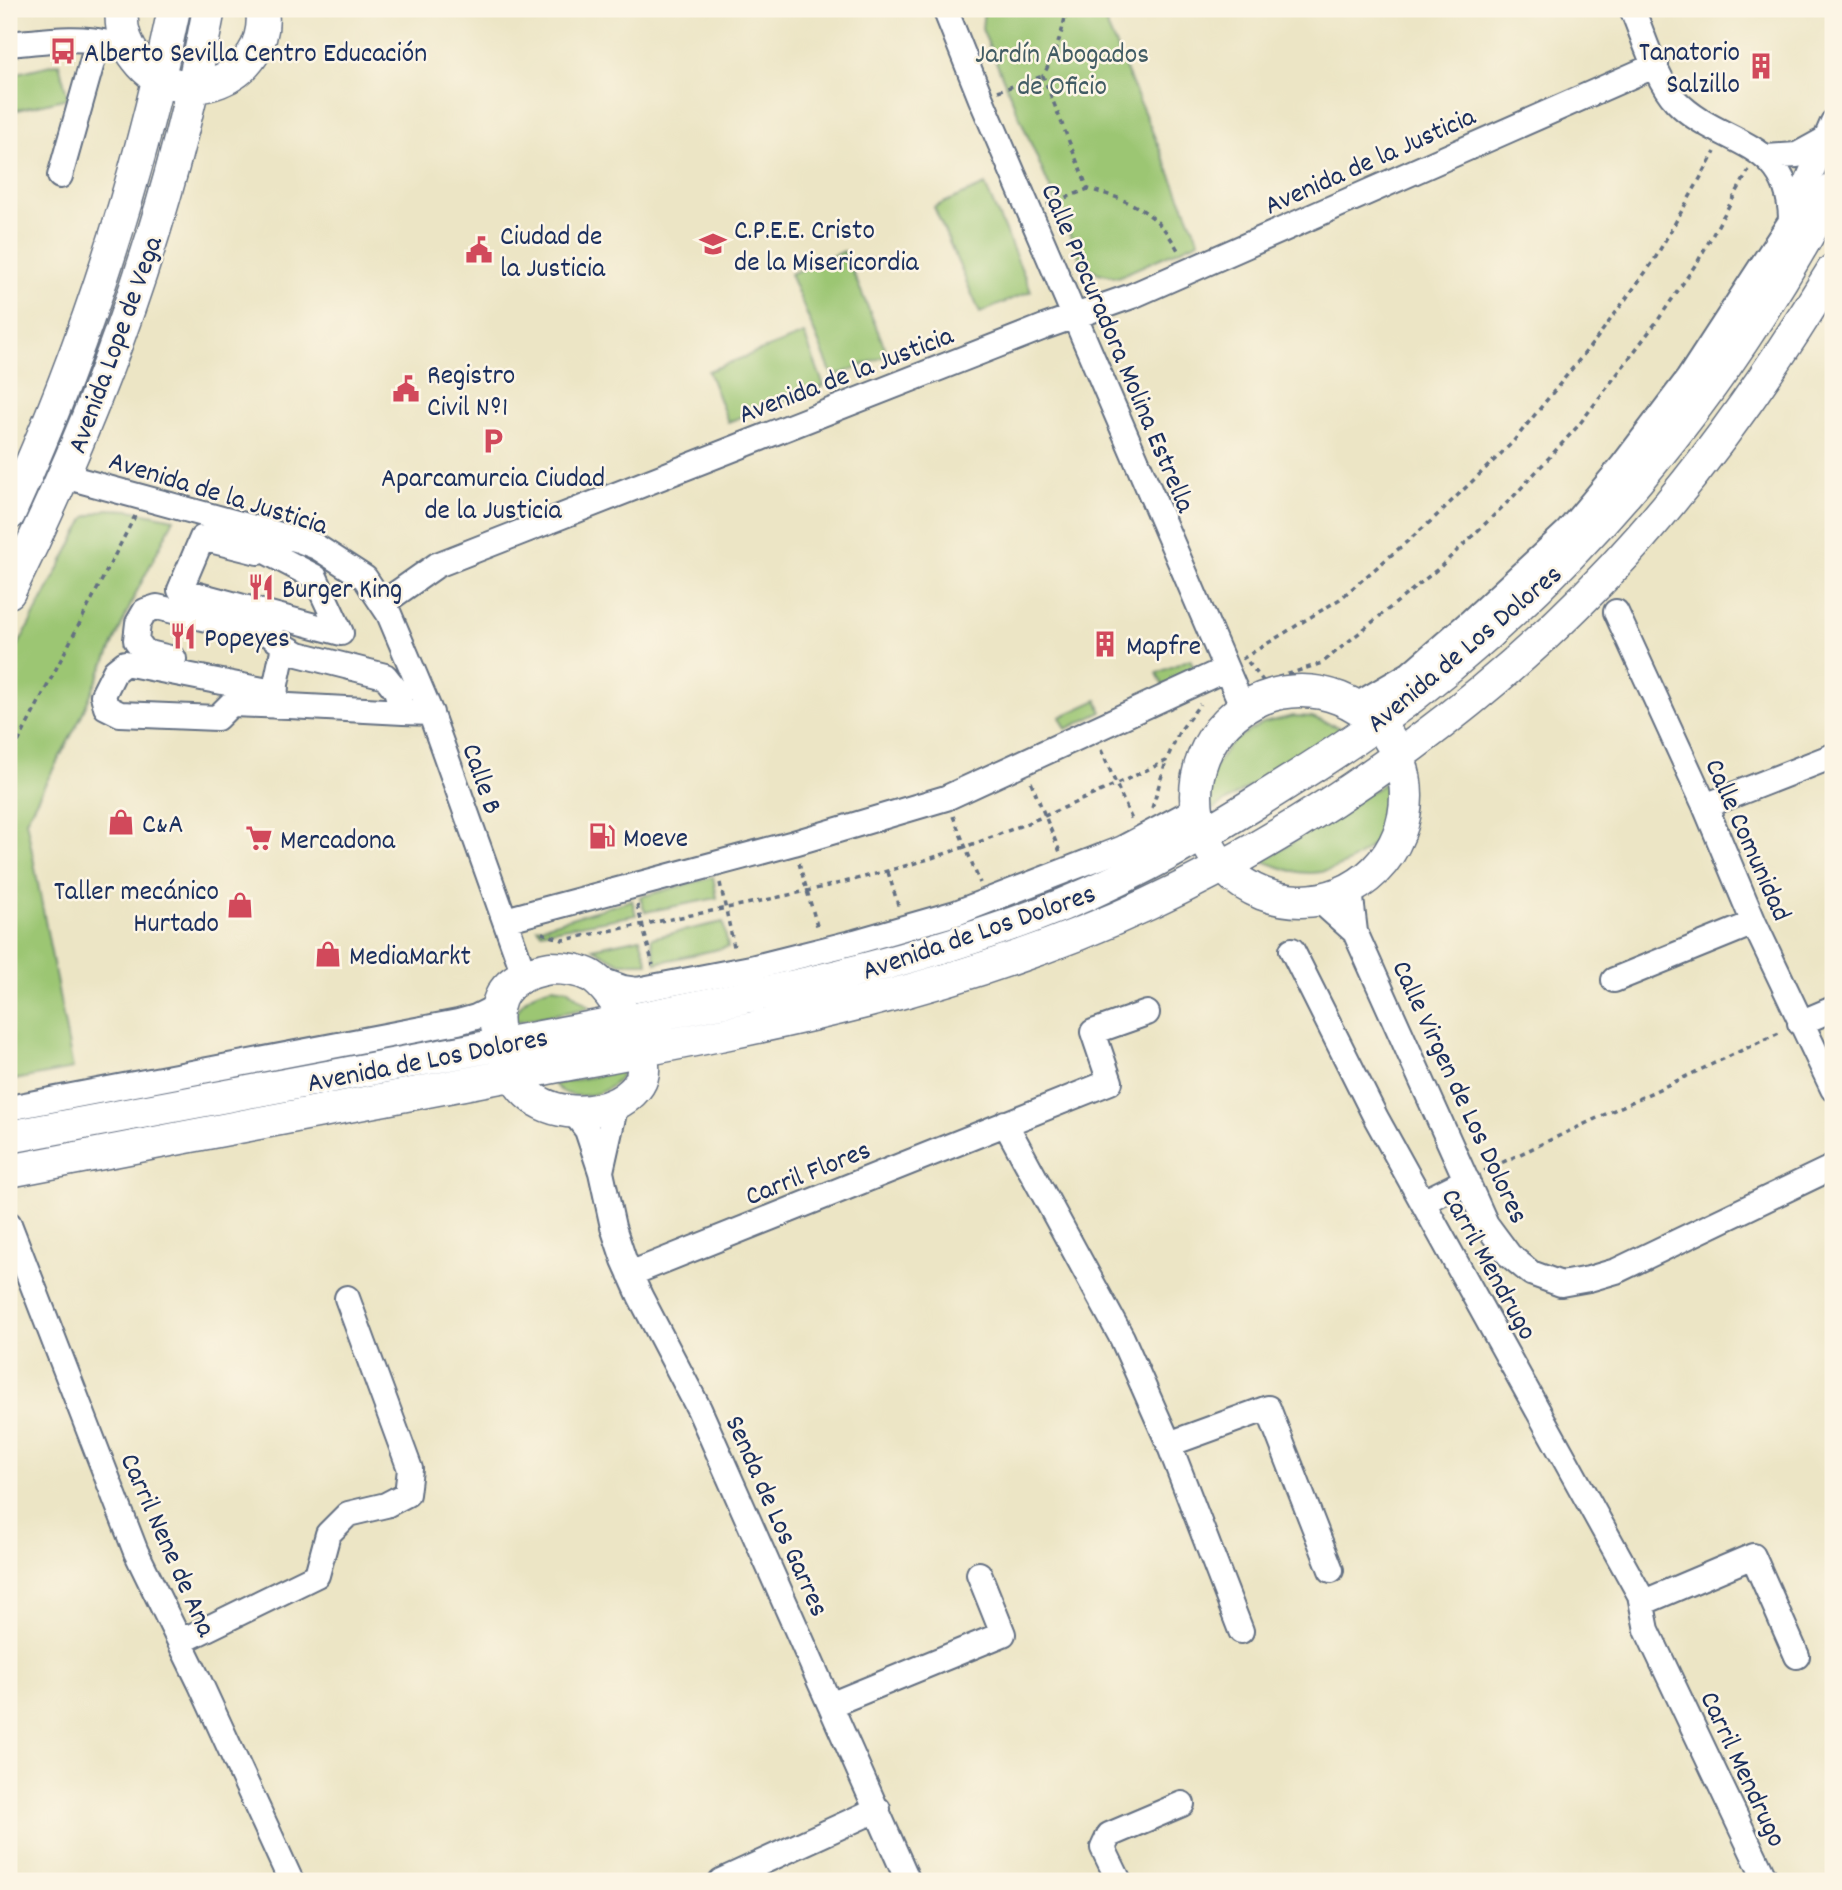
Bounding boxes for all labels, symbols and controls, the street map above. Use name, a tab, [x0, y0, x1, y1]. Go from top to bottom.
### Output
place label: Tanatorio Salzillo	[1639, 35, 1740, 107]
bus stop icon: Alberto Sevilla Centro Educación	[48, 36, 78, 66]
place label: Alberto Sevilla Centro Educación	[84, 36, 427, 76]
park label: Jardín Abogados de Oficio	[975, 37, 1149, 109]
building icon: Tanatorio Salzillo	[1746, 51, 1776, 81]
street label: Avenida de la Justicia	[1259, 99, 1484, 228]
street label: Calle Procuradora Molina Estrella	[1028, 178, 1203, 521]
place label: C.P.E.E. Cristo de la Misericordia	[734, 213, 920, 285]
place label: Ciudad de la Justicia	[500, 219, 606, 291]
school or university icon: C.P.E.E. Cristo de la Misericordia	[698, 229, 728, 259]
street label: Avenida Lope de Vega	[60, 231, 176, 460]
public building icon: Ciudad de la Justicia	[464, 235, 494, 265]
street label: Avenida de la Justicia	[734, 318, 961, 437]
place label: Registro Civil Nº1	[427, 358, 515, 430]
public building icon: Registro Civil Nº1	[391, 374, 421, 404]
parking icon: Aparcamurcia Ciudad de la Justicia	[478, 426, 508, 456]
street label: Avenida de la Justicia	[103, 443, 333, 548]
place label: Aparcamurcia Ciudad de la Justicia	[381, 461, 605, 533]
street label: Avenida de Los Dolores	[1360, 557, 1573, 745]
restaurant icon: Burger King	[246, 572, 276, 602]
place label: Burger King	[282, 572, 402, 612]
restaurant icon: Popeyes	[168, 621, 198, 651]
place label: Popeyes	[204, 621, 290, 661]
building icon: Mapfre	[1090, 629, 1120, 659]
place label: Mapfre	[1126, 629, 1201, 669]
street label: Calle B	[449, 739, 510, 820]
street label: Calle Comunidad	[1692, 753, 1799, 929]
shop icon: C&A	[106, 807, 136, 837]
place label: C&A	[142, 807, 183, 847]
fuel station icon: Moeve	[587, 821, 617, 851]
place label: Moeve	[623, 821, 688, 861]
supermarket icon: Mercadona	[244, 823, 274, 853]
place label: Mercadona	[280, 823, 396, 863]
place label: Taller mecánico Hurtado	[54, 874, 219, 946]
street label: Avenida de Los Dolores	[858, 876, 1102, 993]
shop icon: Taller mecánico Hurtado	[225, 890, 255, 920]
shop icon: MediaMarkt	[313, 939, 343, 969]
place label: MediaMarkt	[349, 939, 471, 979]
street label: Calle Virgen de Los Dolores	[1379, 955, 1536, 1231]
street label: Avenida de Los Dolores	[304, 1020, 552, 1106]
street label: Carril Flores	[740, 1132, 878, 1219]
street label: Carril Mendrugo	[1428, 1182, 1545, 1349]
street label: Senda de Los Garres	[712, 1410, 837, 1624]
street label: Carril Nene de Ana	[107, 1448, 224, 1645]
street label: Carril Mendrugo	[1687, 1686, 1794, 1855]

